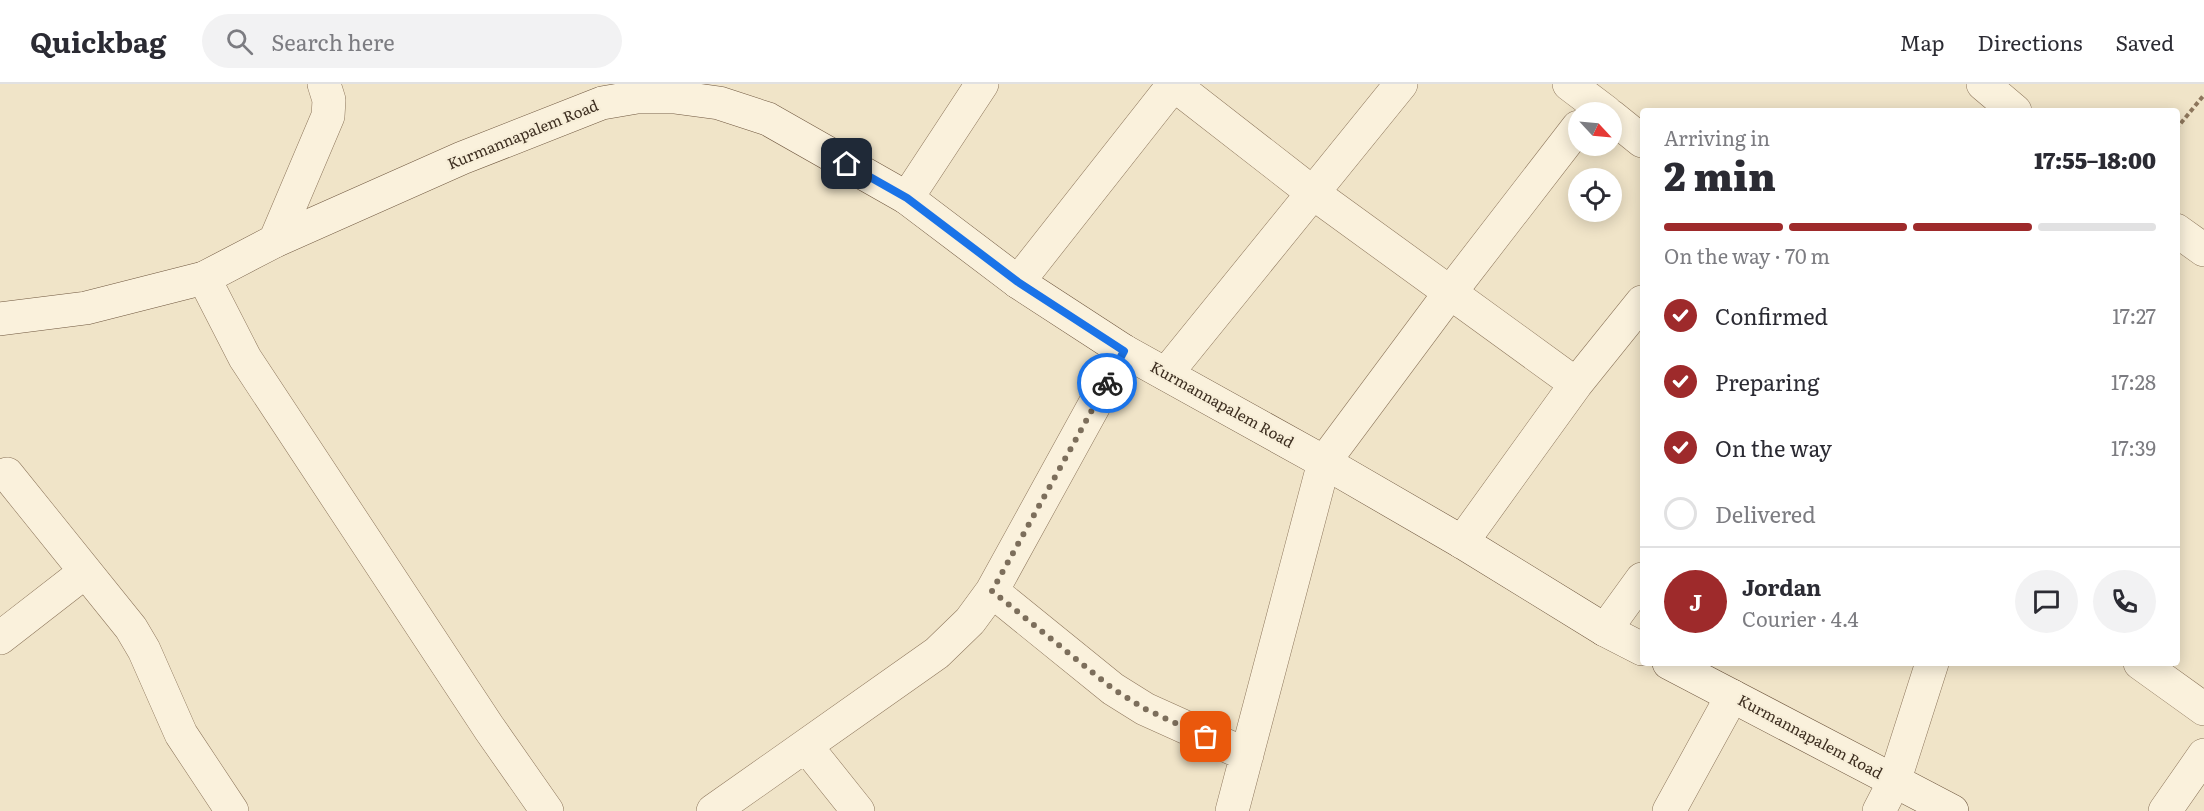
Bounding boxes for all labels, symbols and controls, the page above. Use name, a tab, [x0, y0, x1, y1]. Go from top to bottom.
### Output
search box	[202, 14, 622, 68]
text: Quickbag	[30, 20, 166, 62]
icon: search	[223, 25, 256, 58]
text: Search here	[271, 25, 395, 58]
text: Map	[1900, 26, 1945, 57]
text: Directions	[1978, 26, 2083, 57]
text: Saved	[2116, 26, 2174, 57]
street label: Kurmannapalem Road	[443, 93, 601, 174]
north arrow	[1568, 102, 1622, 156]
map controls	[1568, 102, 1622, 222]
text: Arriving in	[1664, 122, 1770, 152]
pin	[821, 138, 872, 189]
text: 17:55–18:00	[2034, 143, 2156, 176]
text: 2 min	[1664, 145, 1776, 203]
icon: home	[830, 147, 863, 180]
button: locate	[1568, 168, 1622, 222]
text: On the way · 70 m	[1664, 240, 1830, 270]
icon: check	[1664, 299, 1697, 332]
text: Confirmed	[1715, 299, 1828, 332]
text: 17:27	[2112, 300, 2156, 330]
courier	[1077, 353, 1137, 413]
street label: Kurmannapalem Road	[1147, 355, 1299, 453]
icon: check	[1664, 365, 1697, 398]
text: Preparing	[1715, 365, 1819, 398]
text: 17:28	[2111, 366, 2156, 396]
icon: bike	[1091, 367, 1124, 400]
icon: check	[1664, 431, 1697, 464]
text: On the way	[1715, 431, 1832, 464]
text: 17:39	[2111, 432, 2156, 462]
text: Delivered	[1715, 497, 1816, 530]
text: Jordan	[1742, 570, 1821, 603]
button: chat	[2015, 570, 2078, 633]
button: phone	[2093, 570, 2156, 633]
text: J	[1689, 585, 1702, 618]
text: Courier · 4.4	[1742, 603, 1859, 633]
street label: Kurmannapalem Road	[1734, 688, 1887, 784]
pin	[1180, 711, 1231, 762]
icon: bag	[1189, 720, 1222, 753]

